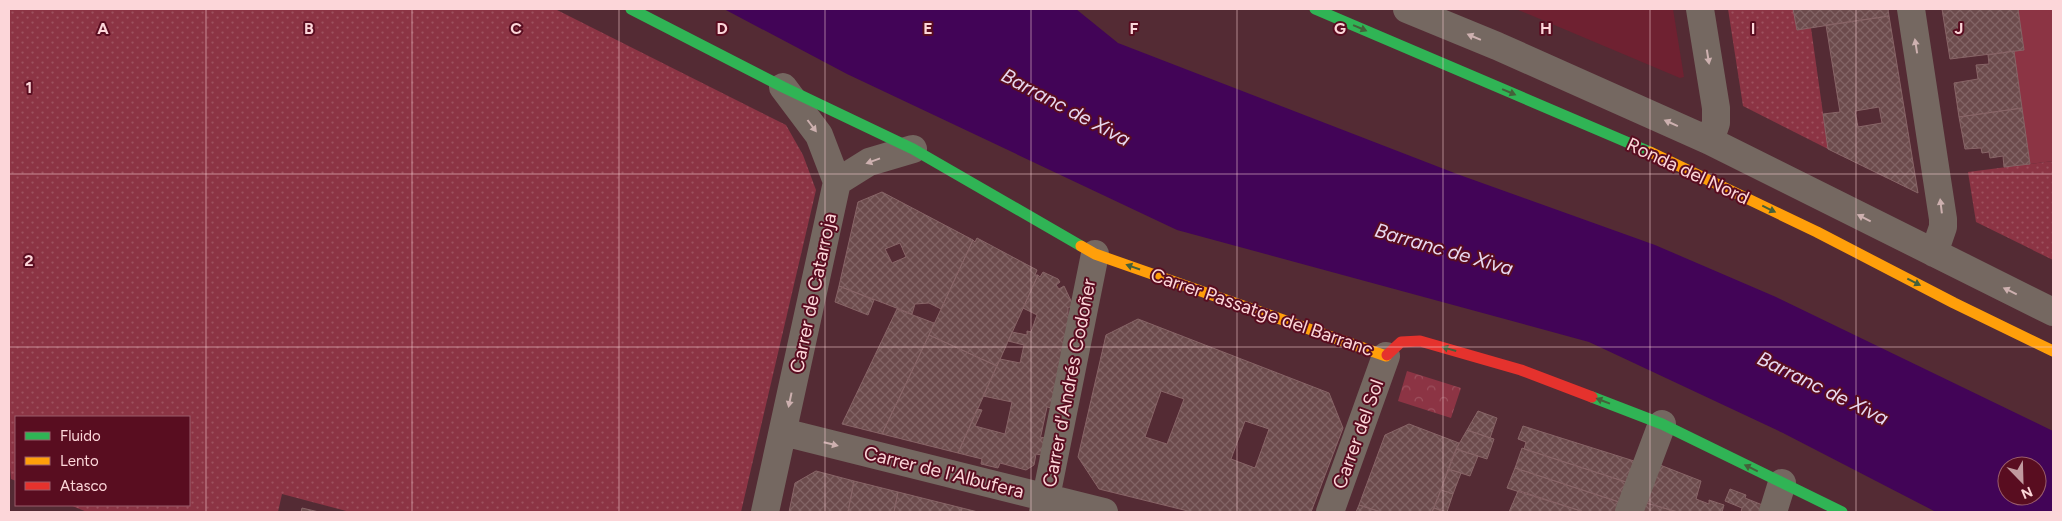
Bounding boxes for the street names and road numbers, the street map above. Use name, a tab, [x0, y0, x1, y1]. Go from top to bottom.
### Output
street label: Ronda del Nord	[1623, 133, 1753, 209]
street label: Carrer de Catarroja	[785, 211, 841, 375]
street label: Carrer Passatge del Barranc	[1148, 263, 1376, 361]
street label: Carrer d'Andrés Codoñer	[1037, 276, 1101, 489]
street label: Carrer del Sol	[1328, 376, 1388, 492]
street label: Carrer de l'Albufera	[862, 441, 1026, 503]

